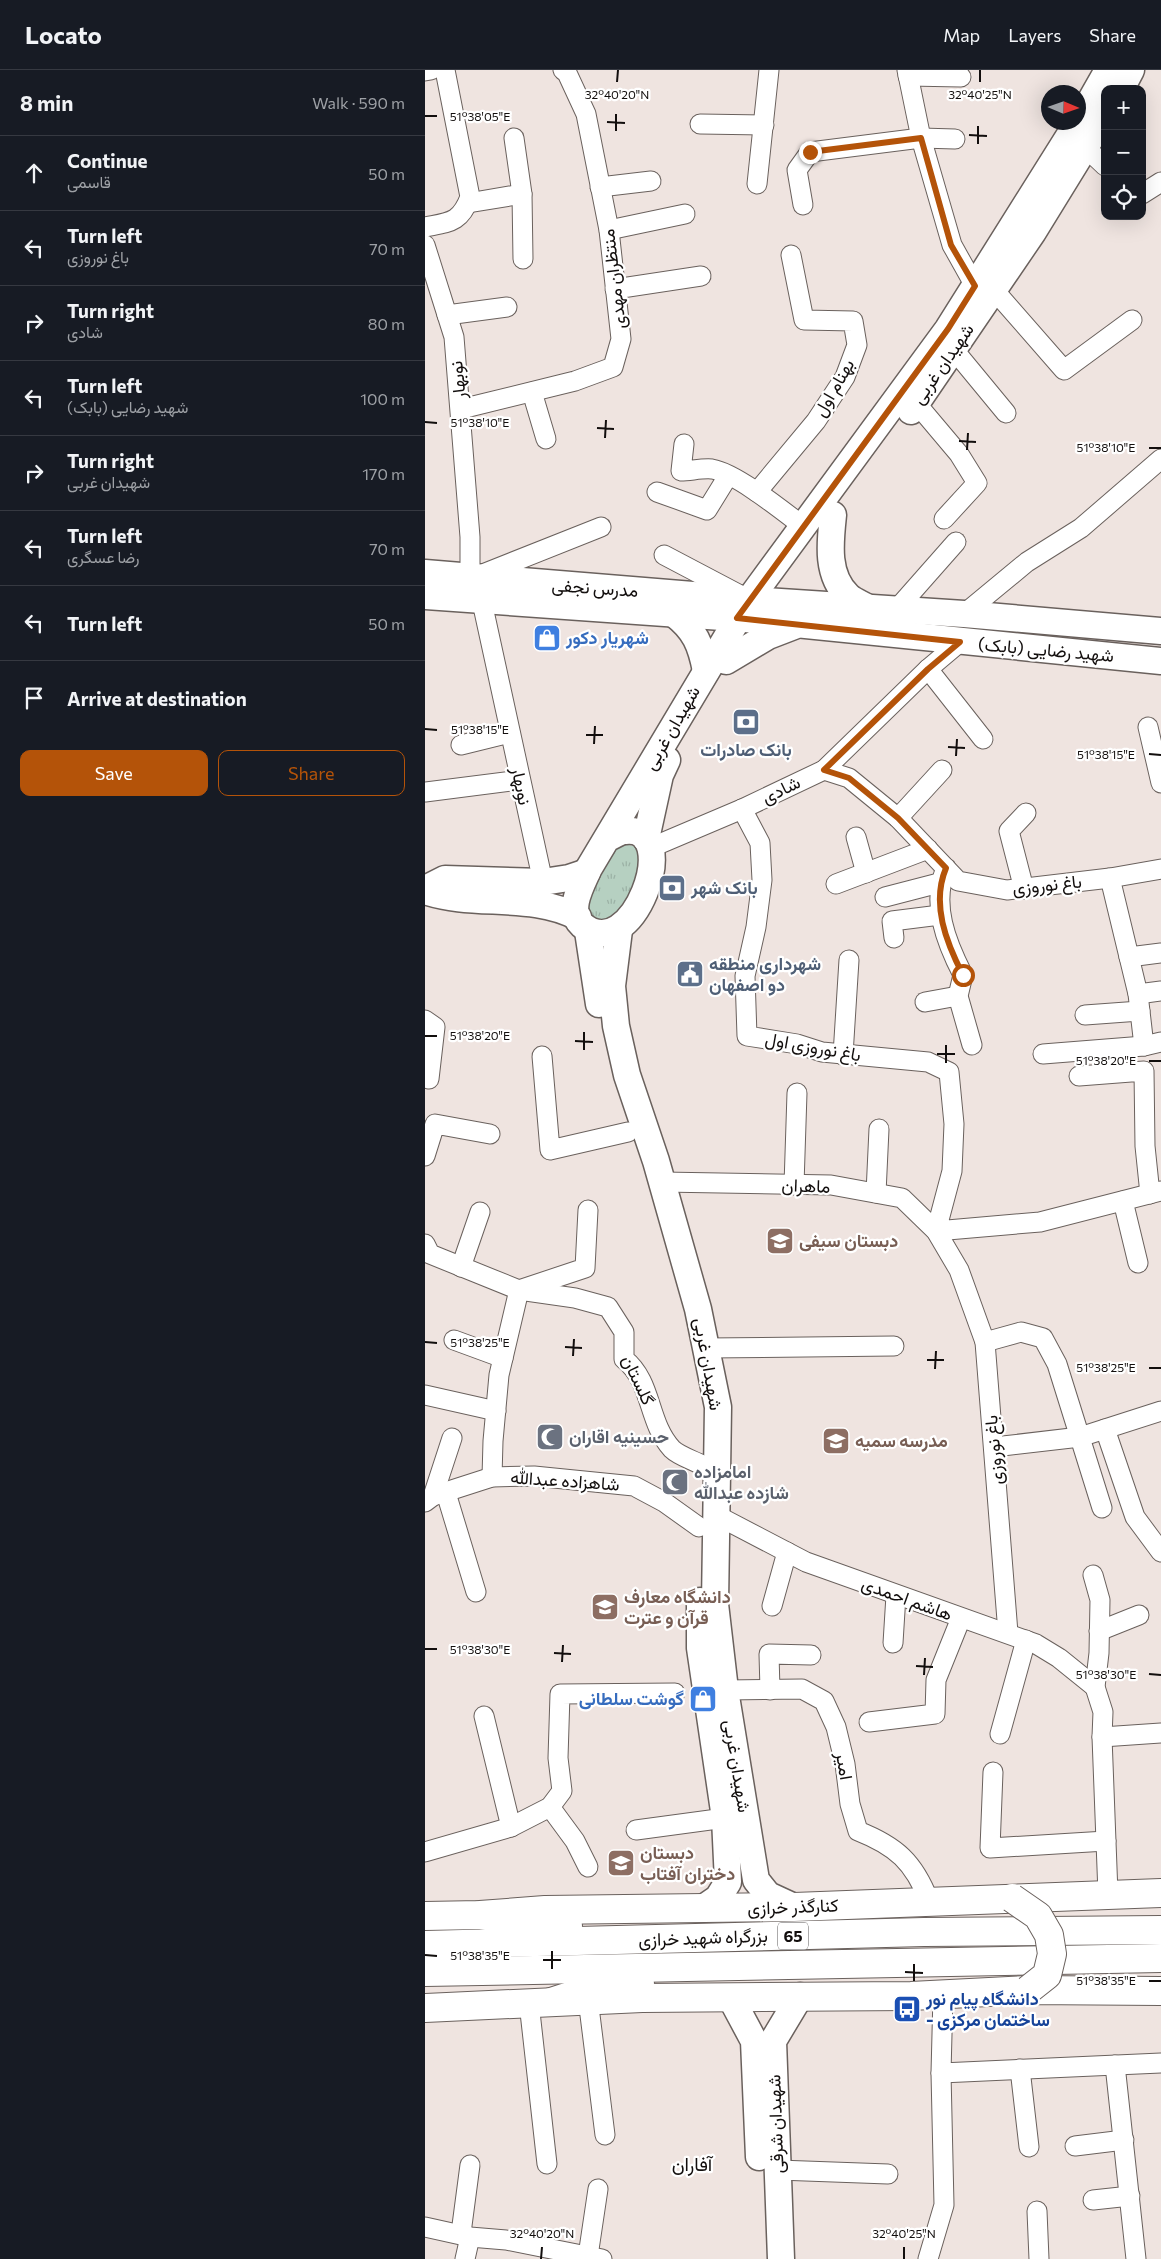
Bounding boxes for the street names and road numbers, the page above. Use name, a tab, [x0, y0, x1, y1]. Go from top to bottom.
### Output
street label: منتظران مهدی	[596, 228, 631, 330]
street label: شهیدان غربی	[906, 319, 979, 409]
street label: بهنام اول	[808, 355, 860, 421]
street label: نوبهار	[444, 360, 471, 401]
street label: مدرس نجفی	[551, 573, 639, 602]
street label: شهید رضایی (بابک)	[977, 632, 1115, 667]
street label: شهیدان غربی	[638, 681, 705, 774]
street label: نوبهار	[506, 764, 537, 807]
street label: شادی	[758, 770, 804, 809]
street label: باغ نوروزی	[1011, 869, 1083, 901]
street label: باغ نوروزی اول	[763, 1027, 863, 1067]
street label: ماهران	[781, 1173, 831, 1198]
street label: شهیدان غربی	[689, 1316, 728, 1412]
street label: گلستان	[618, 1351, 660, 1408]
street label: باغ نوروزی	[979, 1414, 1009, 1486]
street label: شاهزاده عبدالله	[510, 1465, 621, 1496]
street label: هاشم احمدی	[858, 1571, 956, 1627]
street label: شهیدان غربی	[719, 1718, 756, 1814]
street label: امیر	[831, 1749, 858, 1782]
street label: کنارگذر خرازی	[747, 1893, 839, 1920]
road number: 65	[778, 1922, 808, 1950]
street label: بزرگراه شهید خرازی	[638, 1924, 768, 1951]
street label: شهیدان شرقی	[762, 2074, 789, 2174]

